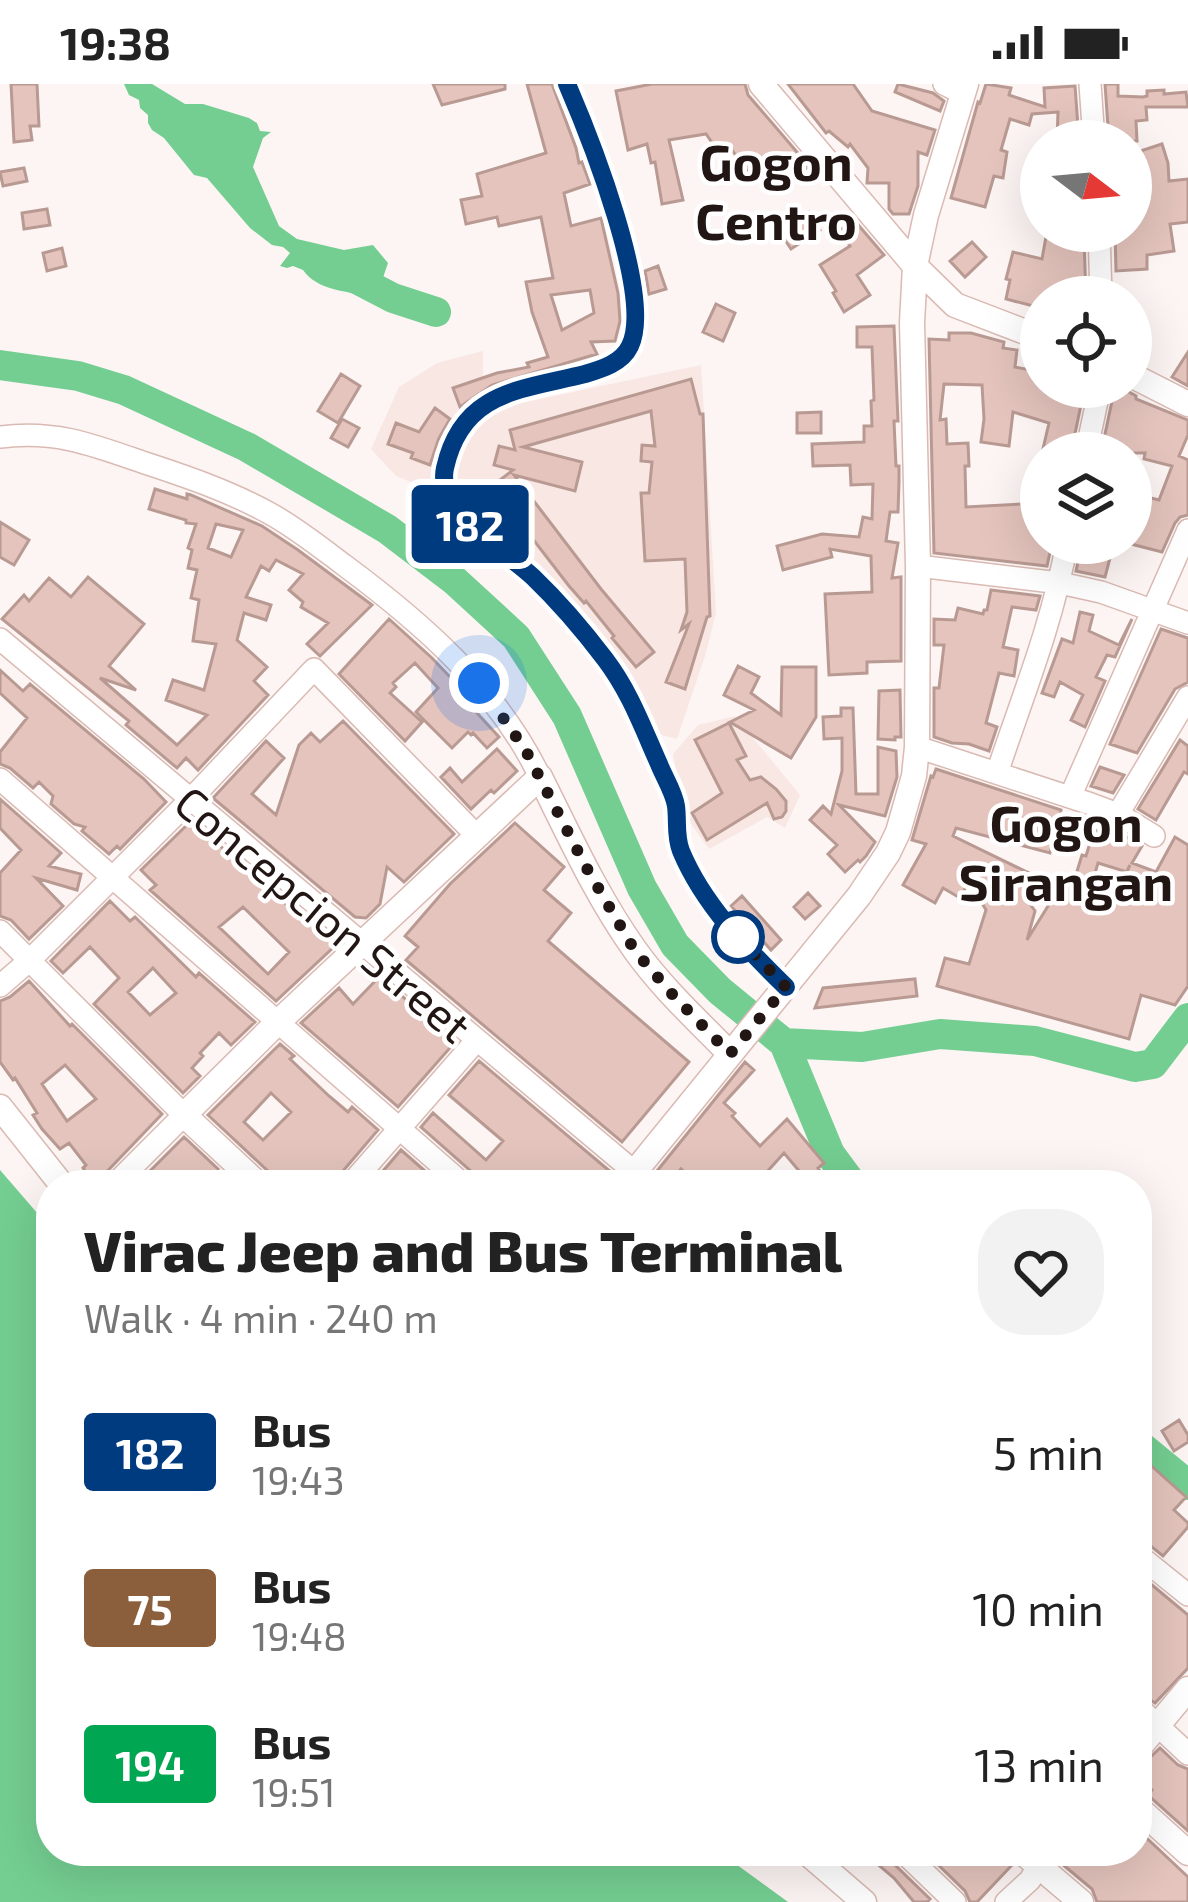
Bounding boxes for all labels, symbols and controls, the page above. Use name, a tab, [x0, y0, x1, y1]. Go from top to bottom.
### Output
text: 19:38	[60, 15, 171, 69]
north arrow	[1020, 120, 1152, 252]
map controls	[1020, 120, 1152, 564]
district label: Gogon Centro	[695, 130, 857, 250]
button: locate	[1020, 276, 1152, 408]
button: layers	[1020, 432, 1152, 564]
line badge: 182	[401, 485, 539, 563]
text: 182	[436, 499, 504, 549]
your location	[449, 653, 509, 713]
street label: Concepcion Street	[165, 774, 483, 1052]
district label: Gogon Sirangan	[959, 791, 1173, 911]
unlabelled marker	[713, 912, 763, 962]
button: heart	[978, 1209, 1104, 1335]
text: Virac Jeep and Bus Terminal	[84, 1215, 842, 1283]
text: Walk · 4 min · 240 m	[84, 1294, 438, 1341]
text: Bus	[252, 1402, 331, 1456]
text: 5 min	[993, 1425, 1104, 1479]
text: 182	[116, 1427, 184, 1477]
text: 19:43	[252, 1456, 345, 1503]
text: Bus	[252, 1558, 331, 1612]
text: 10 min	[972, 1581, 1104, 1635]
text: 75	[127, 1583, 173, 1633]
text: 19:48	[252, 1612, 347, 1659]
text: Bus	[252, 1714, 331, 1768]
text: 13 min	[974, 1737, 1104, 1791]
text: 194	[115, 1739, 185, 1789]
text: 19:51	[252, 1768, 335, 1815]

